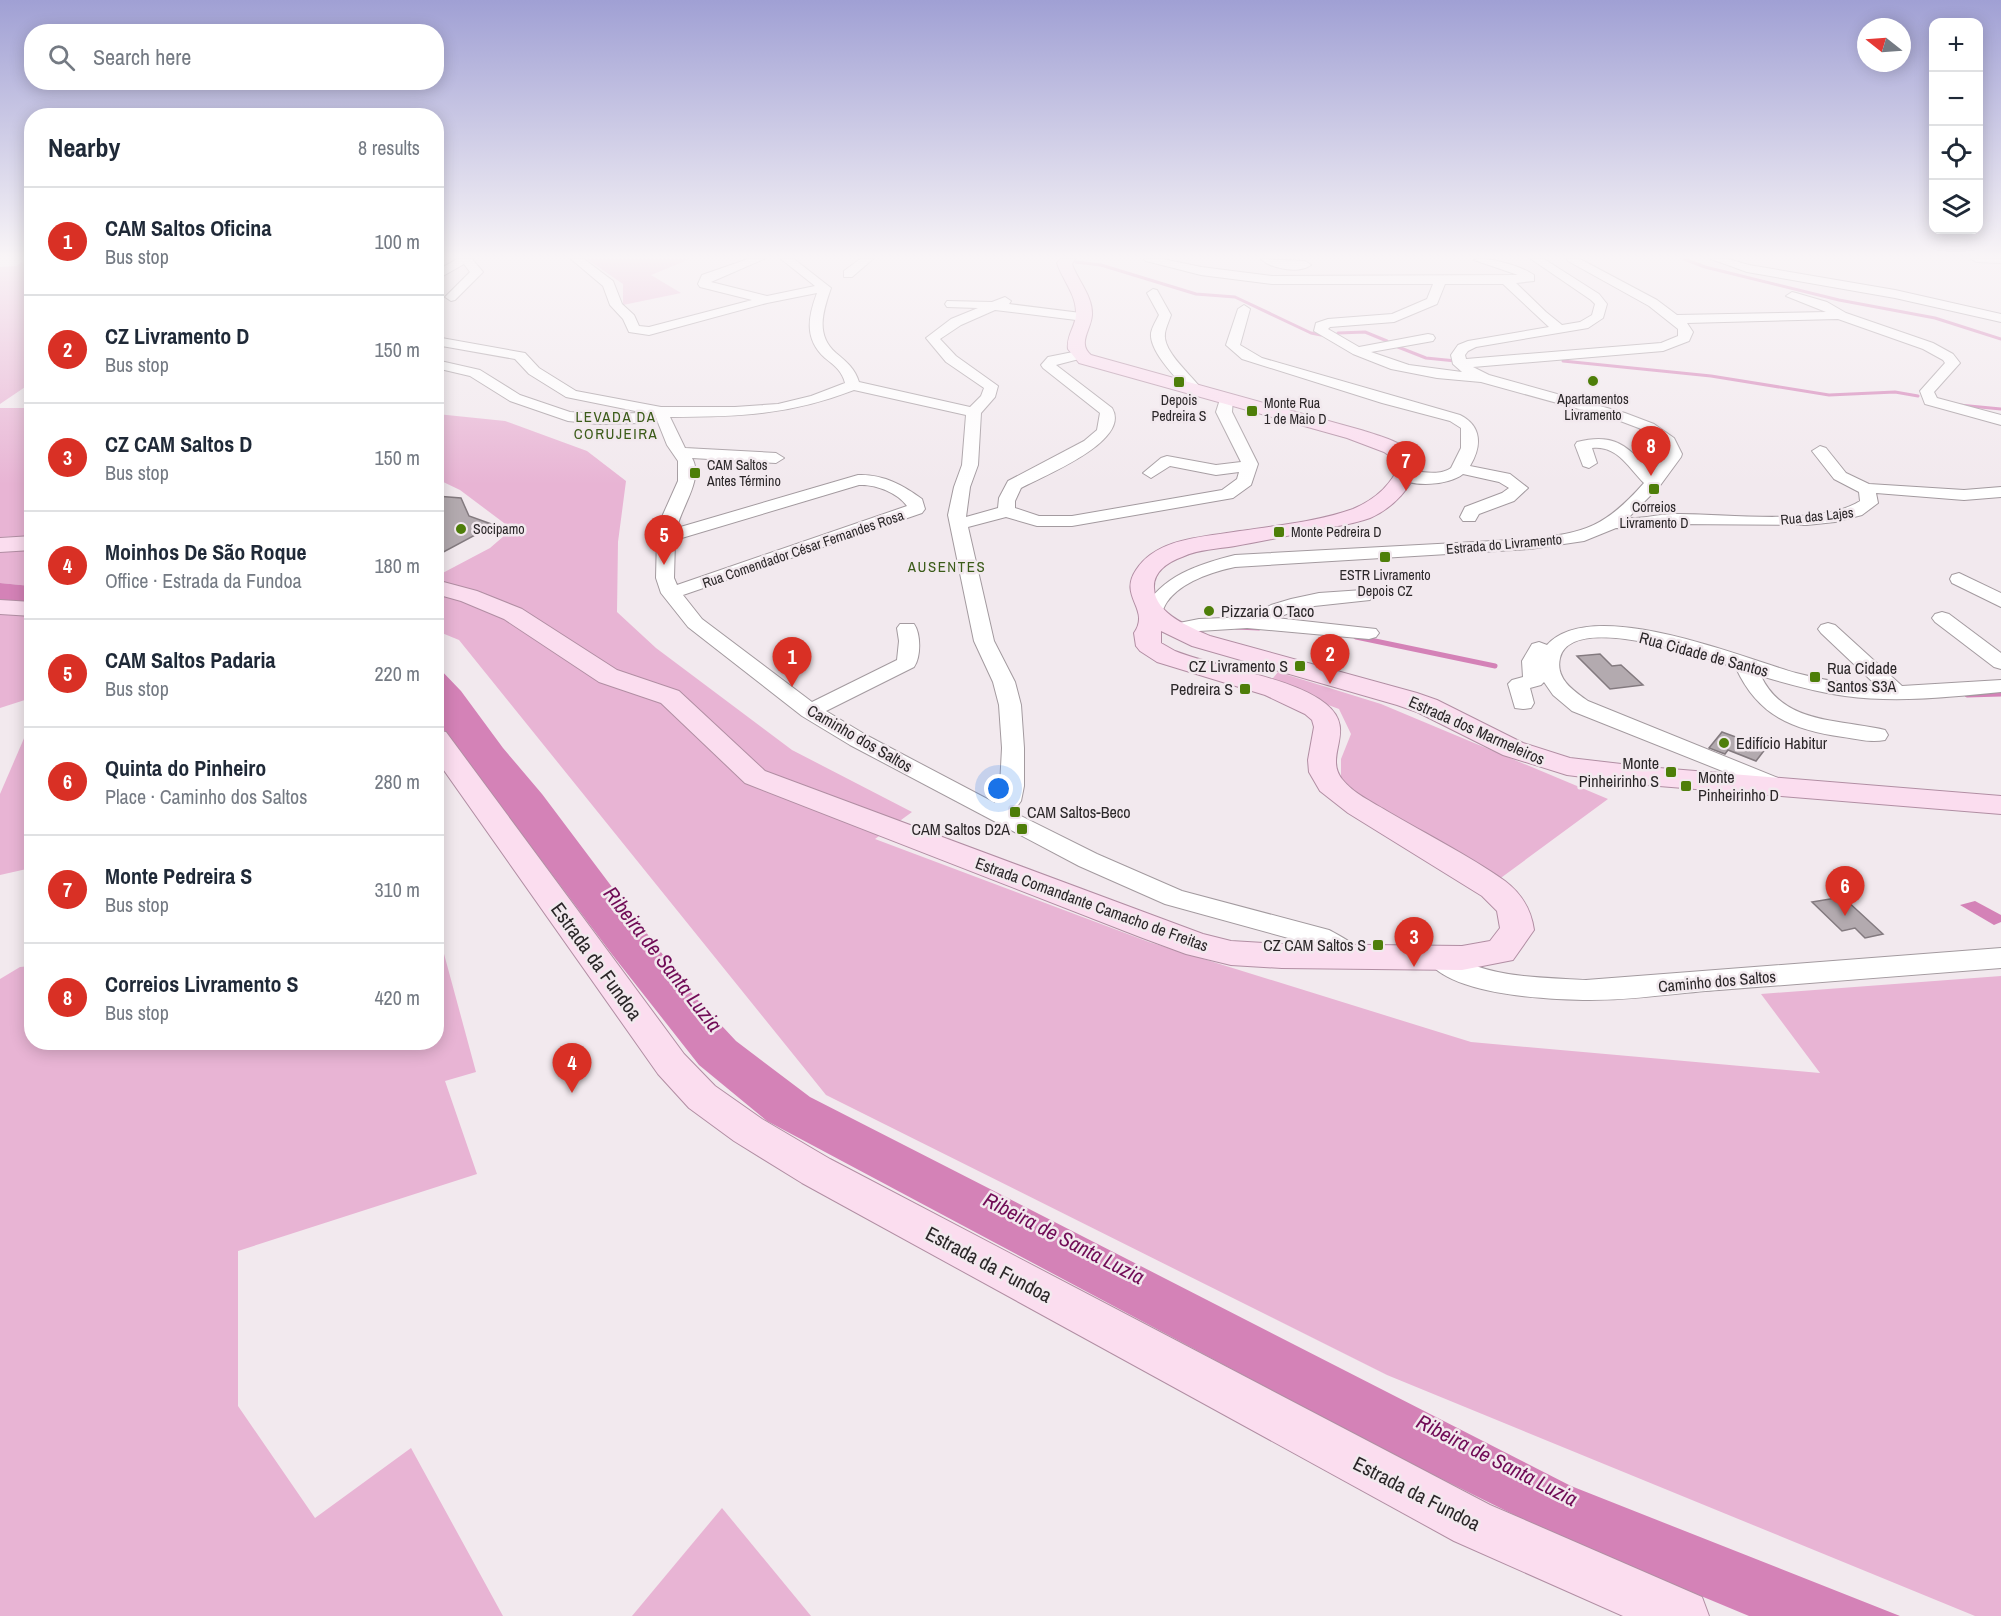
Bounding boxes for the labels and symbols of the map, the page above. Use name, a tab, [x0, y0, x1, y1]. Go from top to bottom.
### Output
north arrow	[1857, 18, 1911, 72]
marker: Apartamentos Livramento	[1586, 374, 1600, 388]
marker: Depois Pedreira S	[1172, 375, 1186, 389]
place label: Apartamentos Livramento	[1556, 390, 1629, 424]
place label: Depois Pedreira S	[1152, 391, 1207, 425]
place label: Monte Rua 1 de Maio D	[1264, 394, 1327, 428]
marker: Monte Rua 1 de Maio D	[1245, 404, 1259, 418]
district label: LEVADA DA CORUJEIRA	[574, 406, 658, 444]
pin: 8	[1632, 426, 1670, 476]
pin: 7	[1386, 442, 1426, 491]
place label: CAM Saltos Antes Término	[706, 456, 781, 490]
marker: CAM Saltos Antes Término	[688, 466, 702, 480]
marker: Correios Livramento D	[1647, 482, 1661, 496]
place label: Correios Livramento D	[1620, 498, 1688, 532]
street label: Rua das Lajes	[1780, 503, 1855, 529]
street label: Rua Comendador César Fernandes Rosa	[700, 506, 907, 592]
pin: 5	[644, 516, 684, 565]
place label: Socipamo	[473, 520, 525, 538]
marker: Socipamo	[454, 522, 468, 536]
place label: Monte Pedreira D	[1291, 523, 1382, 541]
marker: Monte Pedreira D	[1272, 525, 1286, 539]
street label: Estrada do Livramento	[1445, 530, 1563, 558]
marker: ESTR Livramento Depois CZ	[1378, 550, 1392, 564]
district label: AUSENTES	[907, 556, 986, 577]
place label: ESTR Livramento Depois CZ	[1339, 566, 1431, 600]
place label: Pizzaria O Taco	[1221, 600, 1314, 622]
marker: Pizzaria O Taco	[1202, 604, 1216, 618]
street label: Rua Cidade de Santos	[1637, 626, 1771, 682]
pin: 2	[1310, 634, 1350, 684]
pin: 1	[772, 638, 812, 687]
place label: CZ Livramento S	[1189, 655, 1288, 677]
place label: Rua Cidade Santos S3A	[1827, 657, 1897, 697]
marker: CZ Livramento S	[1293, 659, 1307, 673]
marker: Rua Cidade Santos S3A	[1808, 670, 1822, 684]
place label: Pedreira S	[1170, 678, 1233, 700]
marker: Pedreira S	[1238, 682, 1252, 696]
street label: Estrada dos Marmeleiros	[1406, 690, 1548, 770]
street label: Caminho dos Saltos	[803, 699, 917, 777]
place label: Edifício Habitur	[1736, 732, 1828, 754]
marker: Edifício Habitur	[1717, 736, 1731, 750]
place label: Monte Pinheirinho S	[1579, 752, 1659, 792]
marker: Monte Pinheirinho S	[1664, 765, 1678, 779]
place label: Monte Pinheirinho D	[1698, 766, 1779, 806]
your location	[984, 774, 1013, 803]
marker: Monte Pinheirinho D	[1679, 779, 1693, 793]
place label: CAM Saltos-Beco	[1027, 801, 1131, 823]
marker: CAM Saltos-Beco	[1008, 805, 1022, 819]
place label: CAM Saltos D2A	[912, 818, 1010, 840]
marker: CAM Saltos D2A	[1015, 822, 1029, 836]
street label: Estrada Comandante Camacho de Freitas	[972, 852, 1212, 956]
pin: 6	[1826, 866, 1864, 916]
water label: Ribeira de Santa Luzia	[597, 880, 729, 1038]
street label: Estrada da Fundoa	[545, 897, 649, 1025]
pin: 3	[1394, 918, 1434, 967]
place label: CZ CAM Saltos S	[1263, 934, 1366, 956]
marker: CZ CAM Saltos S	[1371, 938, 1385, 952]
street label: Caminho dos Saltos	[1657, 965, 1777, 997]
pin: 4	[552, 1044, 592, 1093]
water label: Ribeira de Santa Luzia	[979, 1185, 1149, 1291]
street label: Estrada da Fundoa	[921, 1219, 1057, 1309]
water label: Ribeira de Santa Luzia	[1412, 1407, 1582, 1513]
street label: Estrada da Fundoa	[1349, 1449, 1485, 1537]

